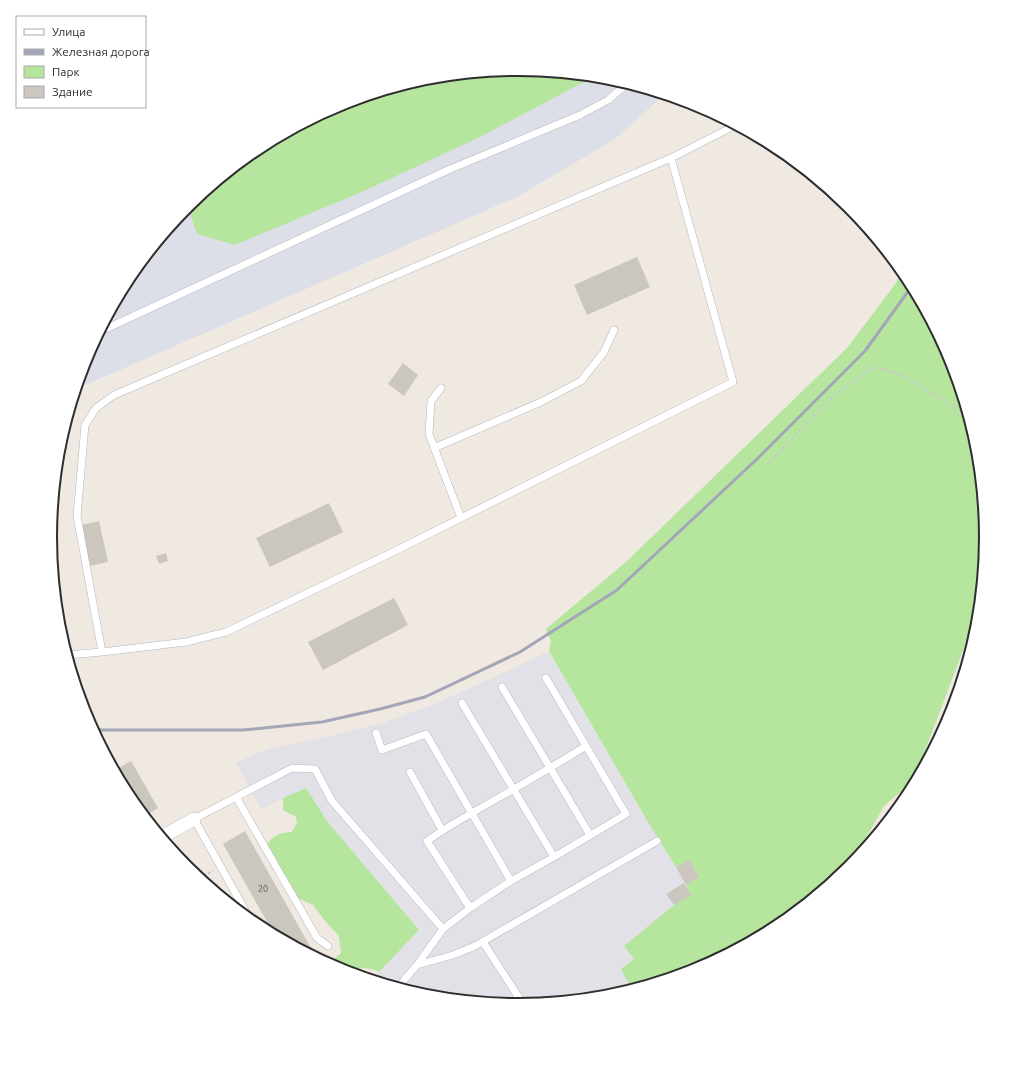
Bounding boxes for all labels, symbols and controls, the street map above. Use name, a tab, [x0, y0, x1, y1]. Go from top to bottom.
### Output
legend	[16, 16, 146, 108]
text: Улица	[52, 25, 85, 38]
text: Железная дорога	[52, 45, 150, 58]
text: Парк	[52, 65, 80, 78]
text: Здание	[52, 85, 93, 98]
house number: 20	[258, 884, 268, 894]

